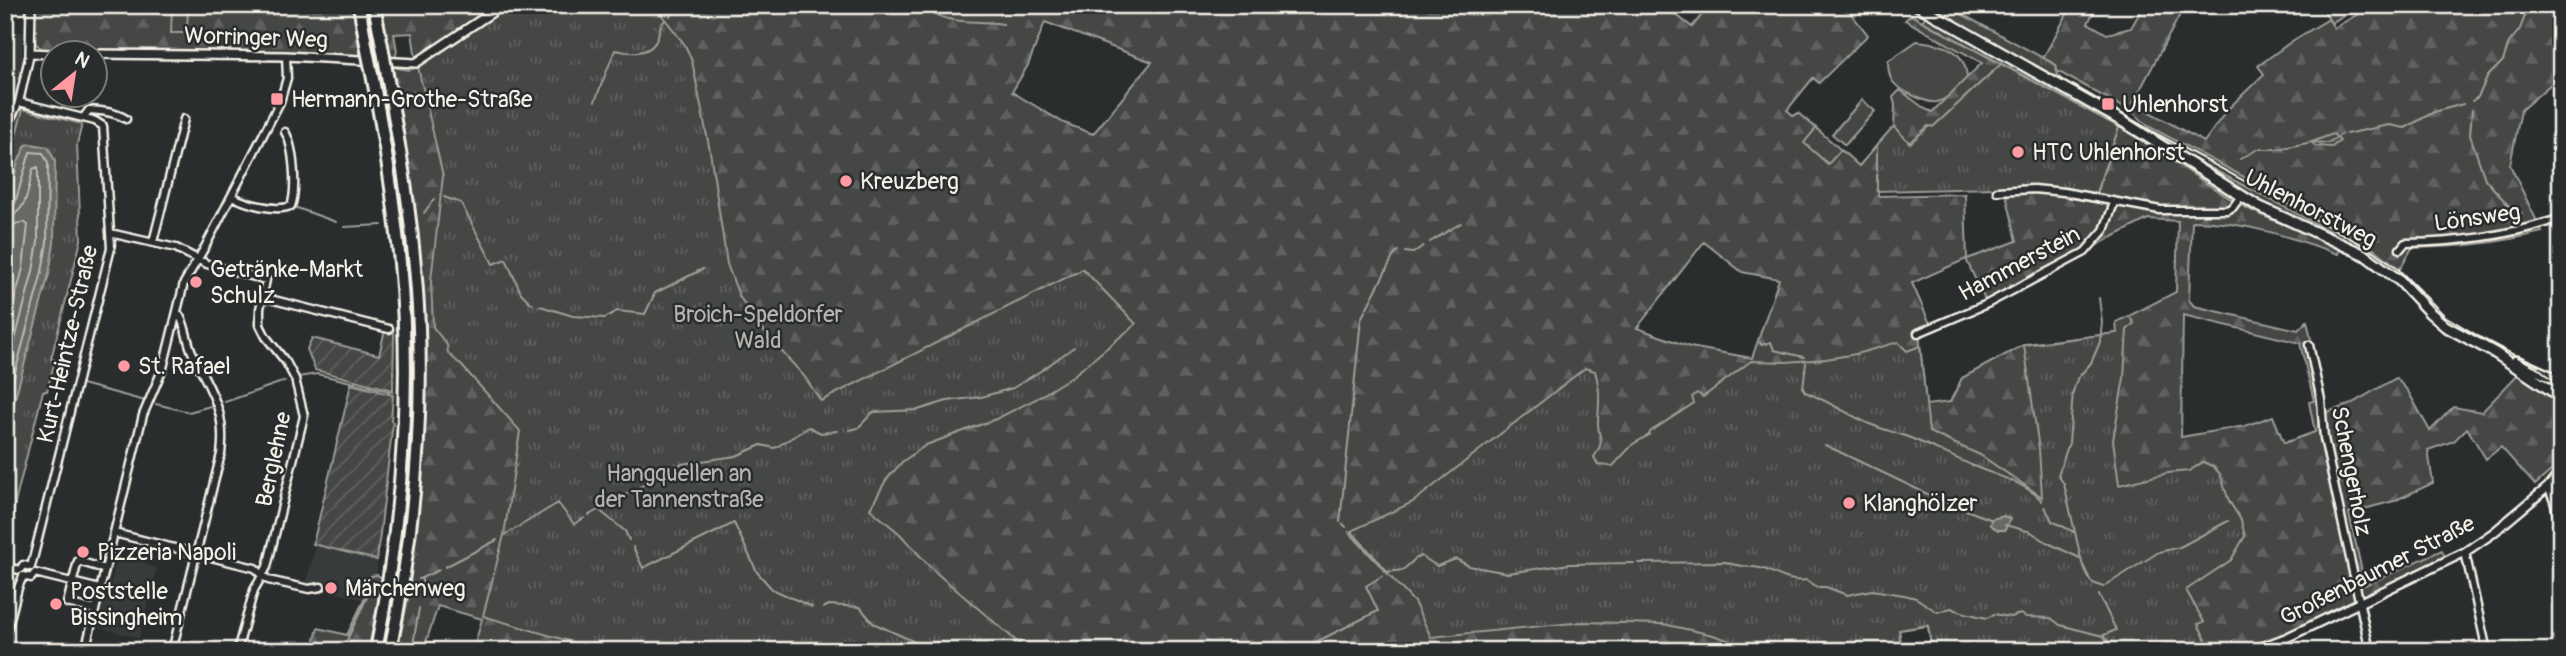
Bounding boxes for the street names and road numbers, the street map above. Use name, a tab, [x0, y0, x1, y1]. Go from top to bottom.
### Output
street label: Worringer Weg	[184, 20, 328, 55]
street label: Uhlenhorstweg	[2240, 163, 2382, 254]
street label: Lönsweg	[2432, 197, 2522, 238]
street label: Hammerstein	[1954, 219, 2085, 308]
street label: Kurt-Heintze-Straße	[31, 242, 105, 446]
street label: Schengerholz	[2325, 404, 2378, 538]
street label: Berglehne	[249, 408, 298, 509]
street label: Großenbaumer Straße	[2275, 509, 2480, 632]

